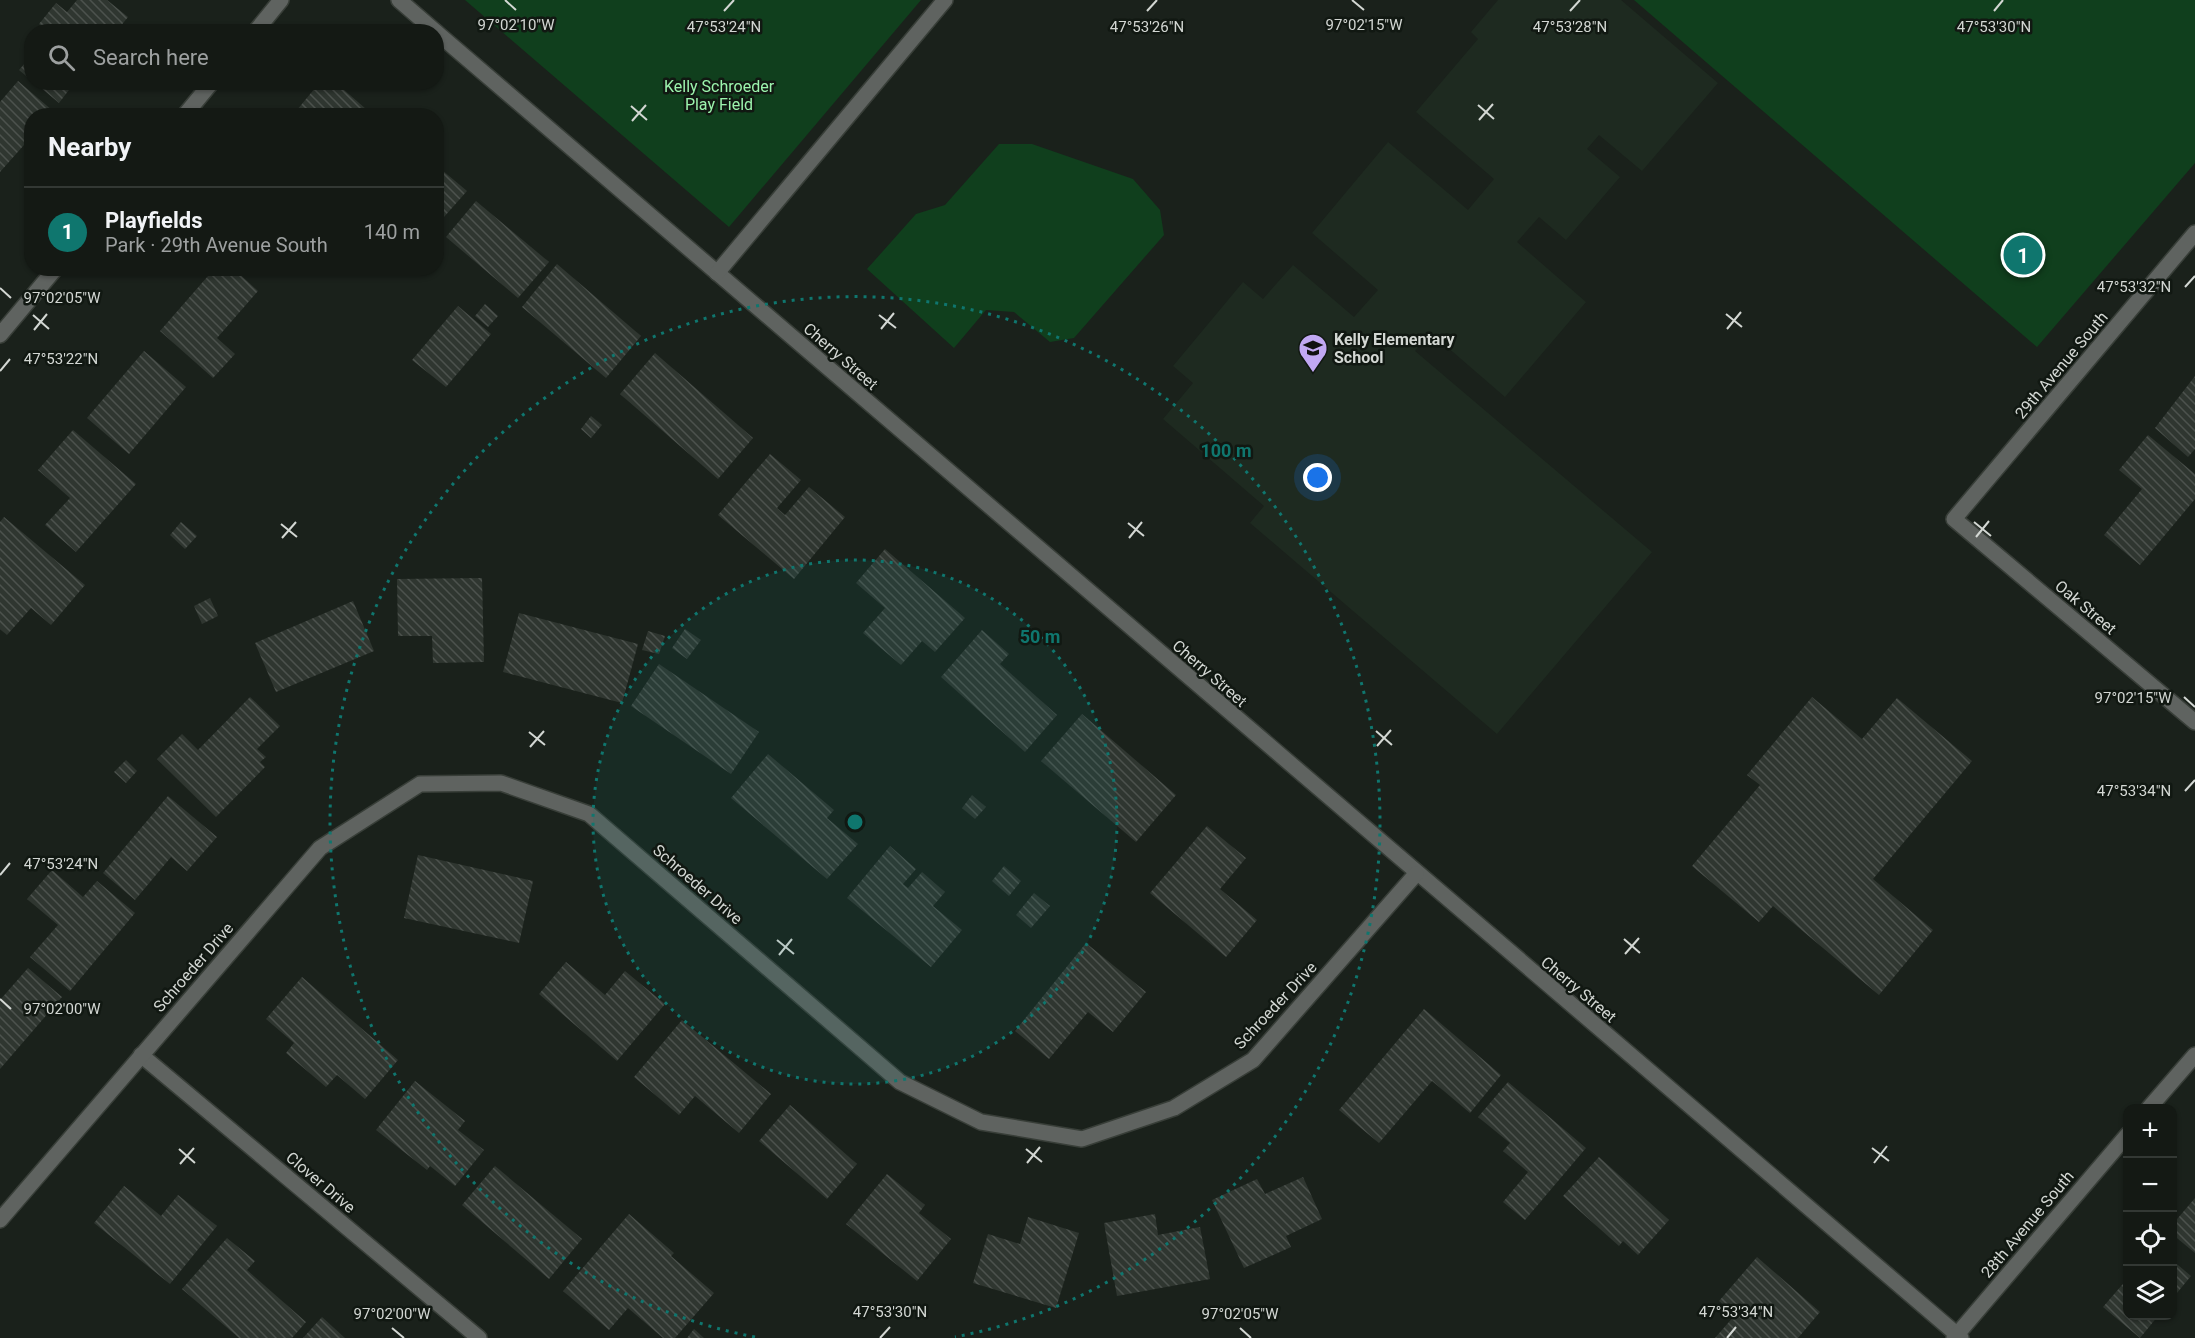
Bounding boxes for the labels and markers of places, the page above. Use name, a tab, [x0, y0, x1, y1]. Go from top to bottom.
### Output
pin: 1	[2004, 232, 2042, 278]
place label: Kelly Elementary School	[1334, 330, 1455, 367]
school or university icon: Kelly Elementary School	[1297, 332, 1329, 374]
centre of rings	[845, 812, 865, 832]

